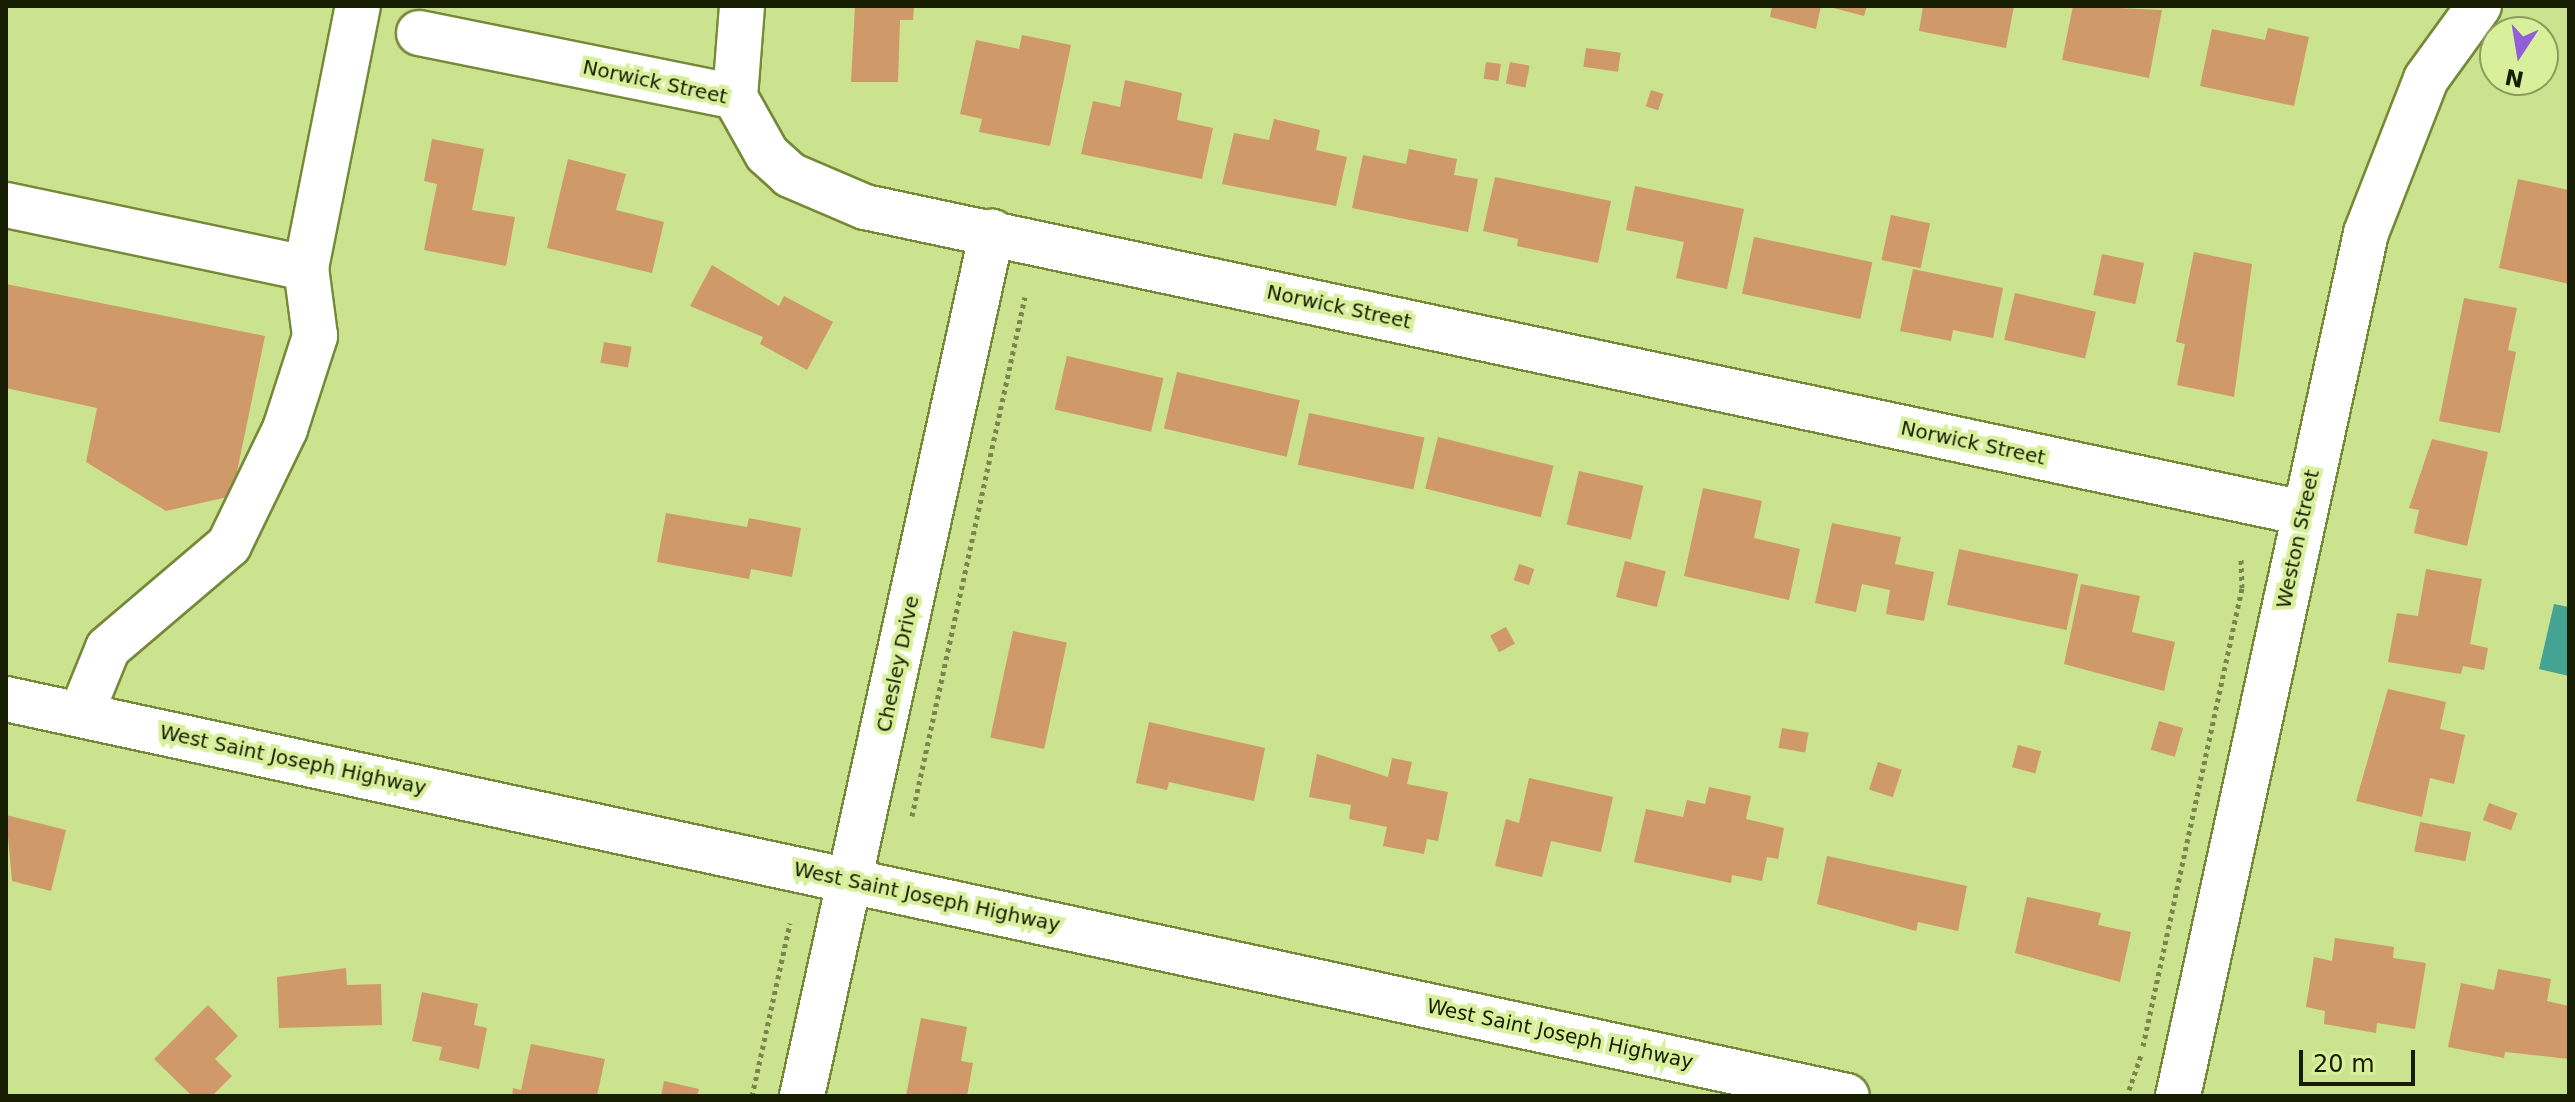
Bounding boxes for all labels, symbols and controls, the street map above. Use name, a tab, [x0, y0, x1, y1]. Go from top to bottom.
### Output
north arrow	[2479, 16, 2559, 96]
street label: Norwick Street	[581, 55, 729, 109]
text: N	[2503, 64, 2526, 92]
street label: Norwick Street	[1265, 280, 1413, 334]
street label: Norwick Street	[1899, 416, 2047, 470]
street label: Weston Street	[2272, 467, 2324, 611]
street label: Chesley Drive	[872, 594, 924, 734]
street label: West Saint Joseph Highway	[158, 720, 428, 800]
street label: West Saint Joseph Highway	[792, 857, 1062, 937]
street label: West Saint Joseph Highway	[1425, 994, 1695, 1074]
scale bar	[2303, 1034, 2419, 1084]
text: 20 m	[2313, 1050, 2375, 1078]

